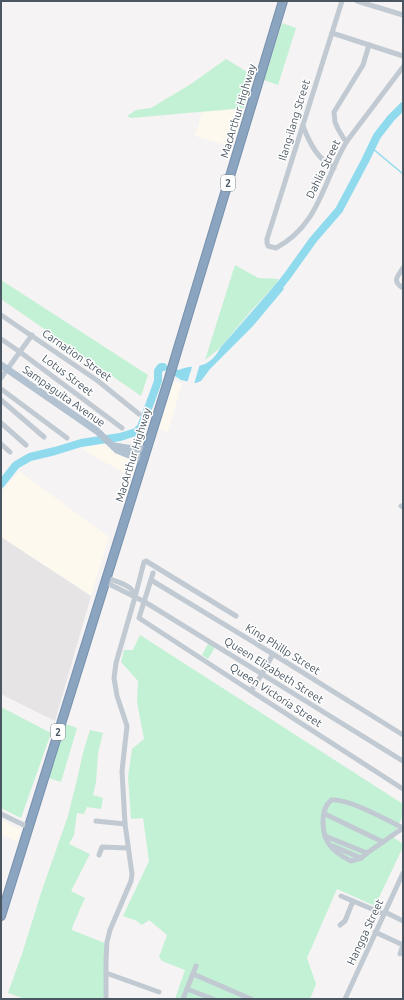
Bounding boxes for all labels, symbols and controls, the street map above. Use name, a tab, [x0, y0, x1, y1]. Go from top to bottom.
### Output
street label: MacArthur Highway	[218, 62, 258, 159]
street label: Ilang-ilang Street	[276, 77, 312, 162]
street label: Dahlia Street	[304, 137, 343, 200]
road number: 2	[221, 175, 235, 191]
street label: Carnation Street	[40, 327, 114, 384]
street label: Lotus Street	[40, 352, 96, 398]
street label: Sampaguita Avenue	[20, 363, 108, 429]
street label: MacArthur Highway	[113, 406, 153, 503]
street label: King Phillp Street	[243, 621, 323, 677]
street label: Queen Elizabeth Street	[222, 635, 326, 706]
street label: Queen Victoria Street	[228, 661, 325, 730]
road number: 2	[51, 724, 65, 740]
street label: Hangga Street	[345, 897, 386, 967]

